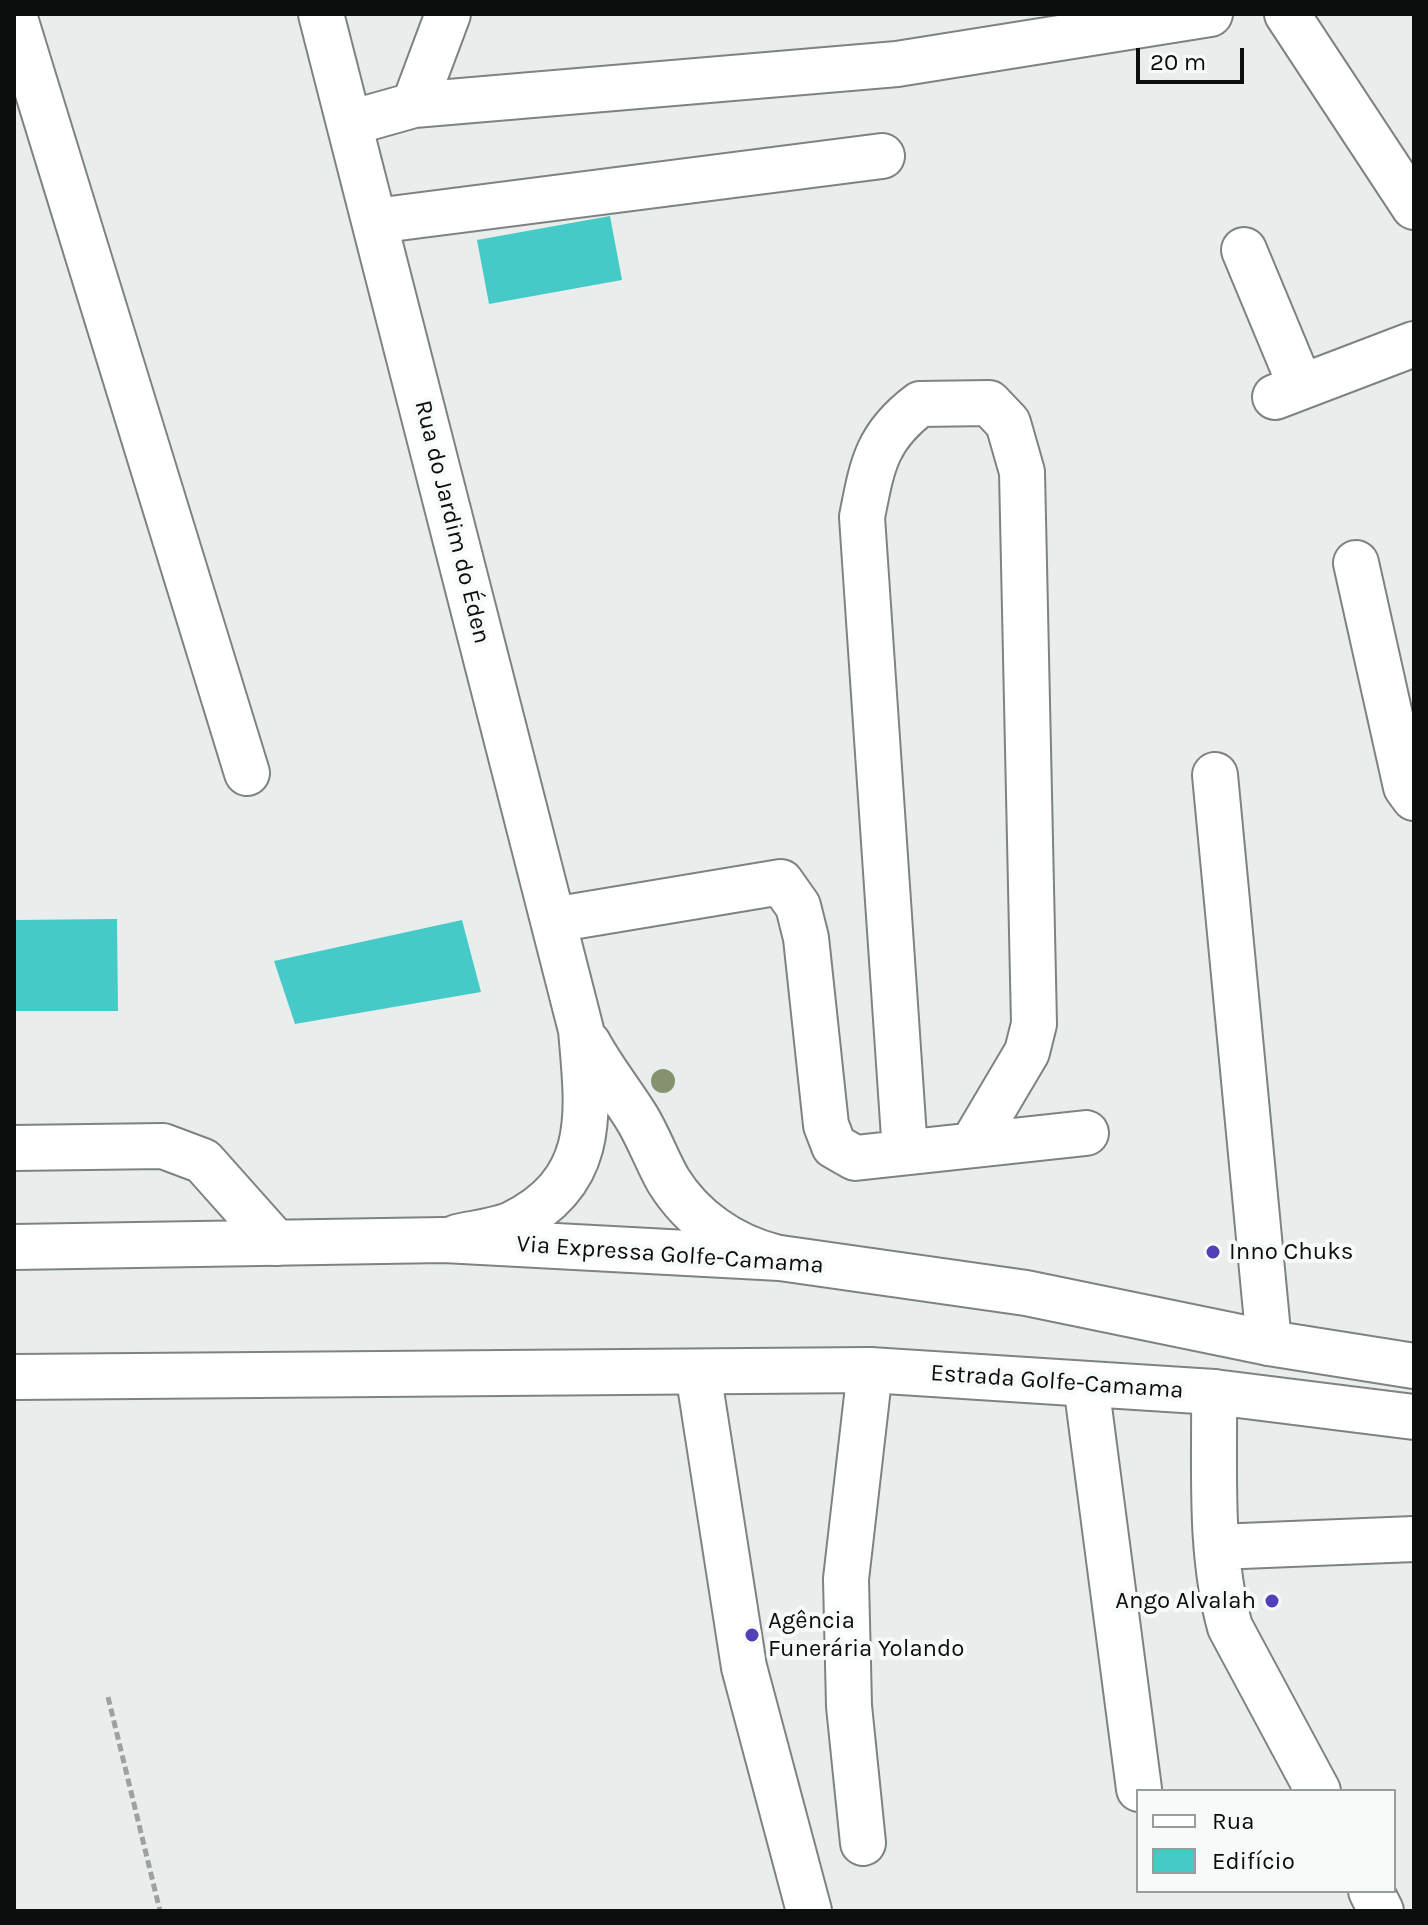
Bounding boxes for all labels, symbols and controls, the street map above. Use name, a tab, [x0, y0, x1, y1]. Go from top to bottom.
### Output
scale bar	[1140, 32, 1248, 82]
text: 20 m	[1150, 48, 1206, 76]
street label: Rua do Jardim do Éden	[408, 397, 496, 647]
street label: Via Expressa Golfe-Camama	[515, 1230, 825, 1280]
place label: Inno Chuks	[1229, 1238, 1353, 1266]
marker: Inno Chuks	[1204, 1243, 1222, 1261]
street label: Estrada Golfe-Camama	[930, 1359, 1184, 1405]
place label: Ango Alvalah	[1115, 1587, 1256, 1615]
marker: Ango Alvalah	[1263, 1592, 1281, 1610]
place label: Agência Funerária Yolando	[768, 1607, 964, 1663]
marker: Agência Funerária Yolando	[743, 1626, 761, 1644]
legend	[1136, 1789, 1396, 1893]
text: Rua	[1212, 1807, 1254, 1835]
text: Edifício	[1212, 1847, 1295, 1875]

